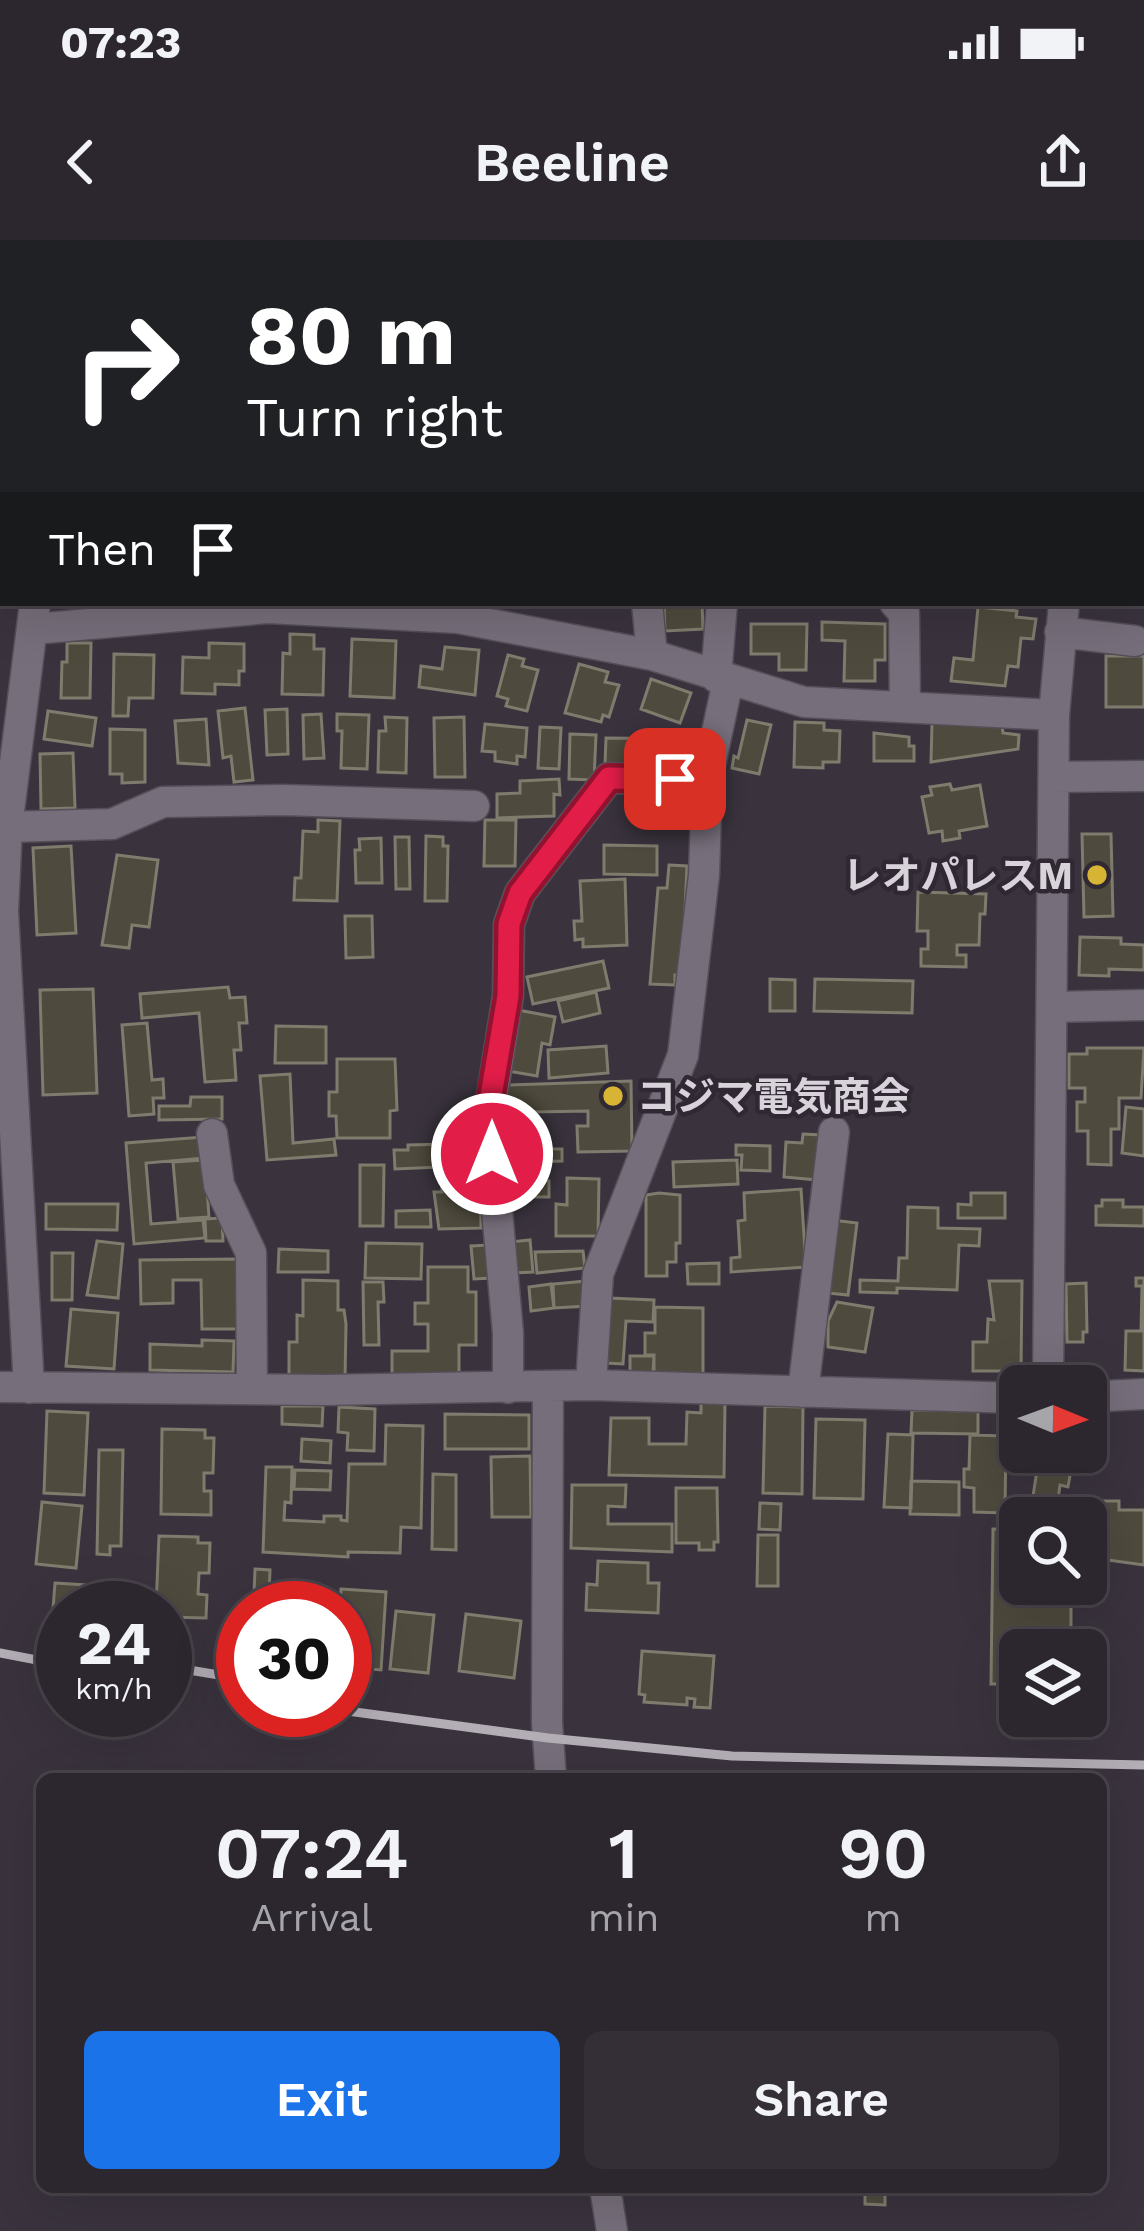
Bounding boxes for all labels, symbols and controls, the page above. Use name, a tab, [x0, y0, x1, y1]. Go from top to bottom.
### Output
text: 07:23	[60, 16, 181, 69]
icon: back	[48, 129, 114, 195]
icon: share	[1030, 129, 1096, 195]
text: Beeline	[474, 131, 670, 194]
text: 80 m	[246, 286, 456, 384]
icon: right	[48, 288, 204, 444]
text: Turn right	[246, 386, 503, 449]
icon: arrive	[180, 516, 246, 582]
text: Then	[48, 523, 156, 576]
pin	[624, 728, 726, 830]
icon: arrive	[642, 746, 708, 812]
place label: レオパレスM	[843, 853, 1073, 898]
marker: レオパレスM	[1084, 862, 1110, 888]
place label: コジマ電気商会	[637, 1074, 910, 1119]
marker: コジマ電気商会	[600, 1083, 626, 1109]
position arrow	[429, 1091, 555, 1217]
north arrow	[999, 1365, 1107, 1473]
map controls	[999, 1365, 1107, 1737]
button: search	[999, 1497, 1107, 1605]
speed limit sign: 30	[216, 1581, 372, 1737]
text: 24	[77, 1608, 151, 1679]
button: layers	[999, 1629, 1107, 1737]
text: km/h	[75, 1671, 153, 1706]
text: 07:24	[215, 1811, 409, 1895]
text: 1	[609, 1811, 638, 1895]
text: 90	[838, 1811, 928, 1895]
text: Arrival	[251, 1895, 373, 1940]
text: min	[588, 1895, 659, 1940]
text: m	[865, 1895, 902, 1940]
button: Exit	[84, 2031, 560, 2169]
button: Share	[584, 2031, 1059, 2169]

